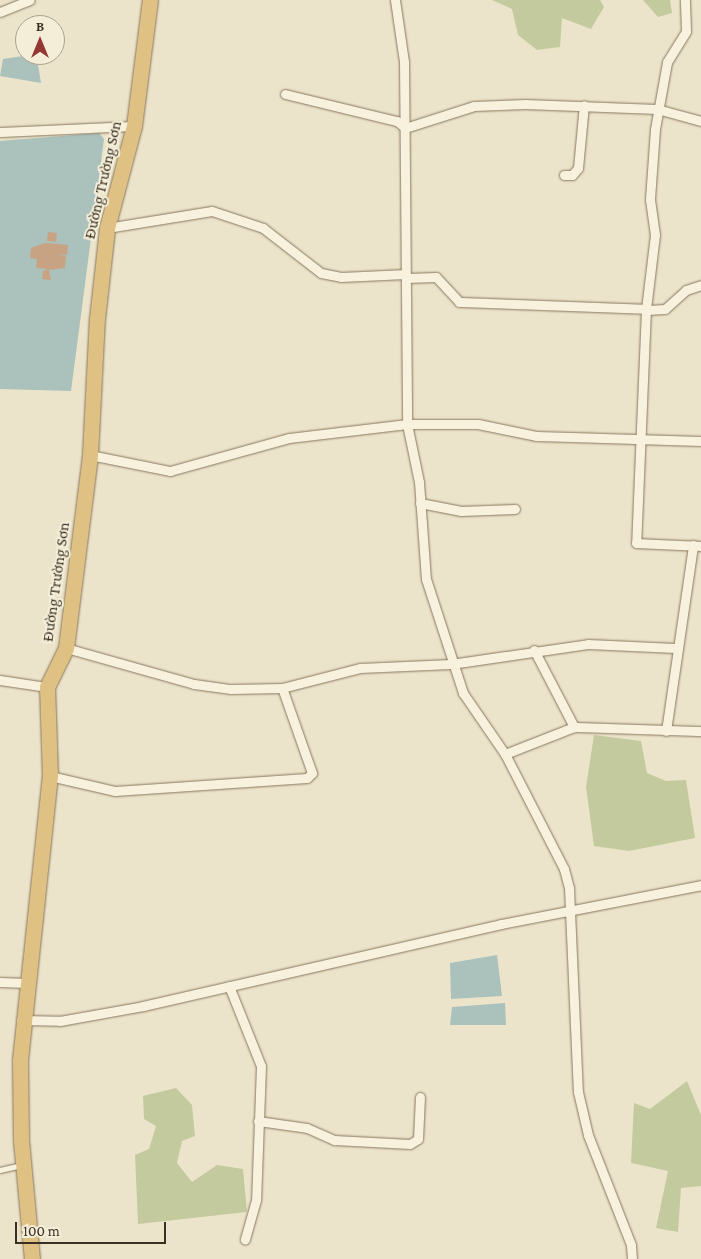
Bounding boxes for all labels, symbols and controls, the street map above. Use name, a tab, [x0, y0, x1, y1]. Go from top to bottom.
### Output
north arrow	[15, 15, 65, 65]
text: B	[36, 18, 44, 34]
street label: Đường Trường Sơn	[80, 119, 126, 241]
street label: Đường Trường Sơn	[38, 521, 74, 643]
scale bar	[18, 1212, 169, 1244]
text: 100 m	[23, 1223, 60, 1239]

